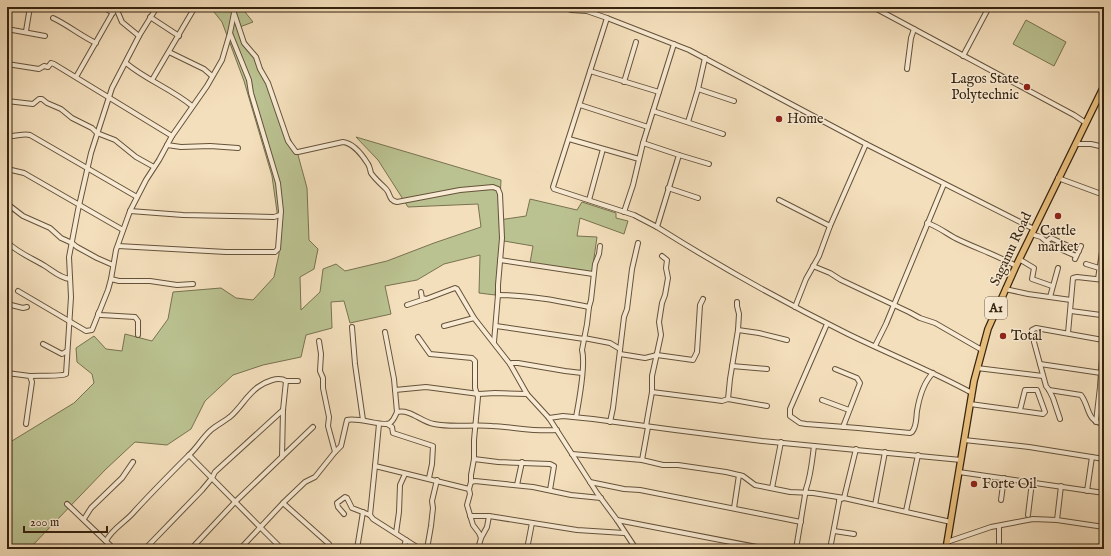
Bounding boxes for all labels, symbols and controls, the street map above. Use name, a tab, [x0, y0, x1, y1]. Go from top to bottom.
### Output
place label: Lagos State Polytechnic	[951, 70, 1020, 104]
marker: Lagos State Polytechnic	[1022, 82, 1032, 92]
place label: Home	[787, 110, 824, 128]
marker: Home	[774, 114, 784, 124]
street label: Sagamu Road	[986, 209, 1036, 289]
marker: Cattle market	[1053, 211, 1063, 221]
place label: Cattle market	[1038, 222, 1078, 256]
road number: A1	[985, 297, 1007, 319]
place label: Total	[1011, 327, 1042, 345]
marker: Total	[998, 331, 1008, 341]
place label: Forte Oil	[982, 475, 1037, 493]
marker: Forte Oil	[969, 479, 979, 489]
scale bar	[24, 508, 107, 534]
text: 200 m	[30, 515, 59, 530]

